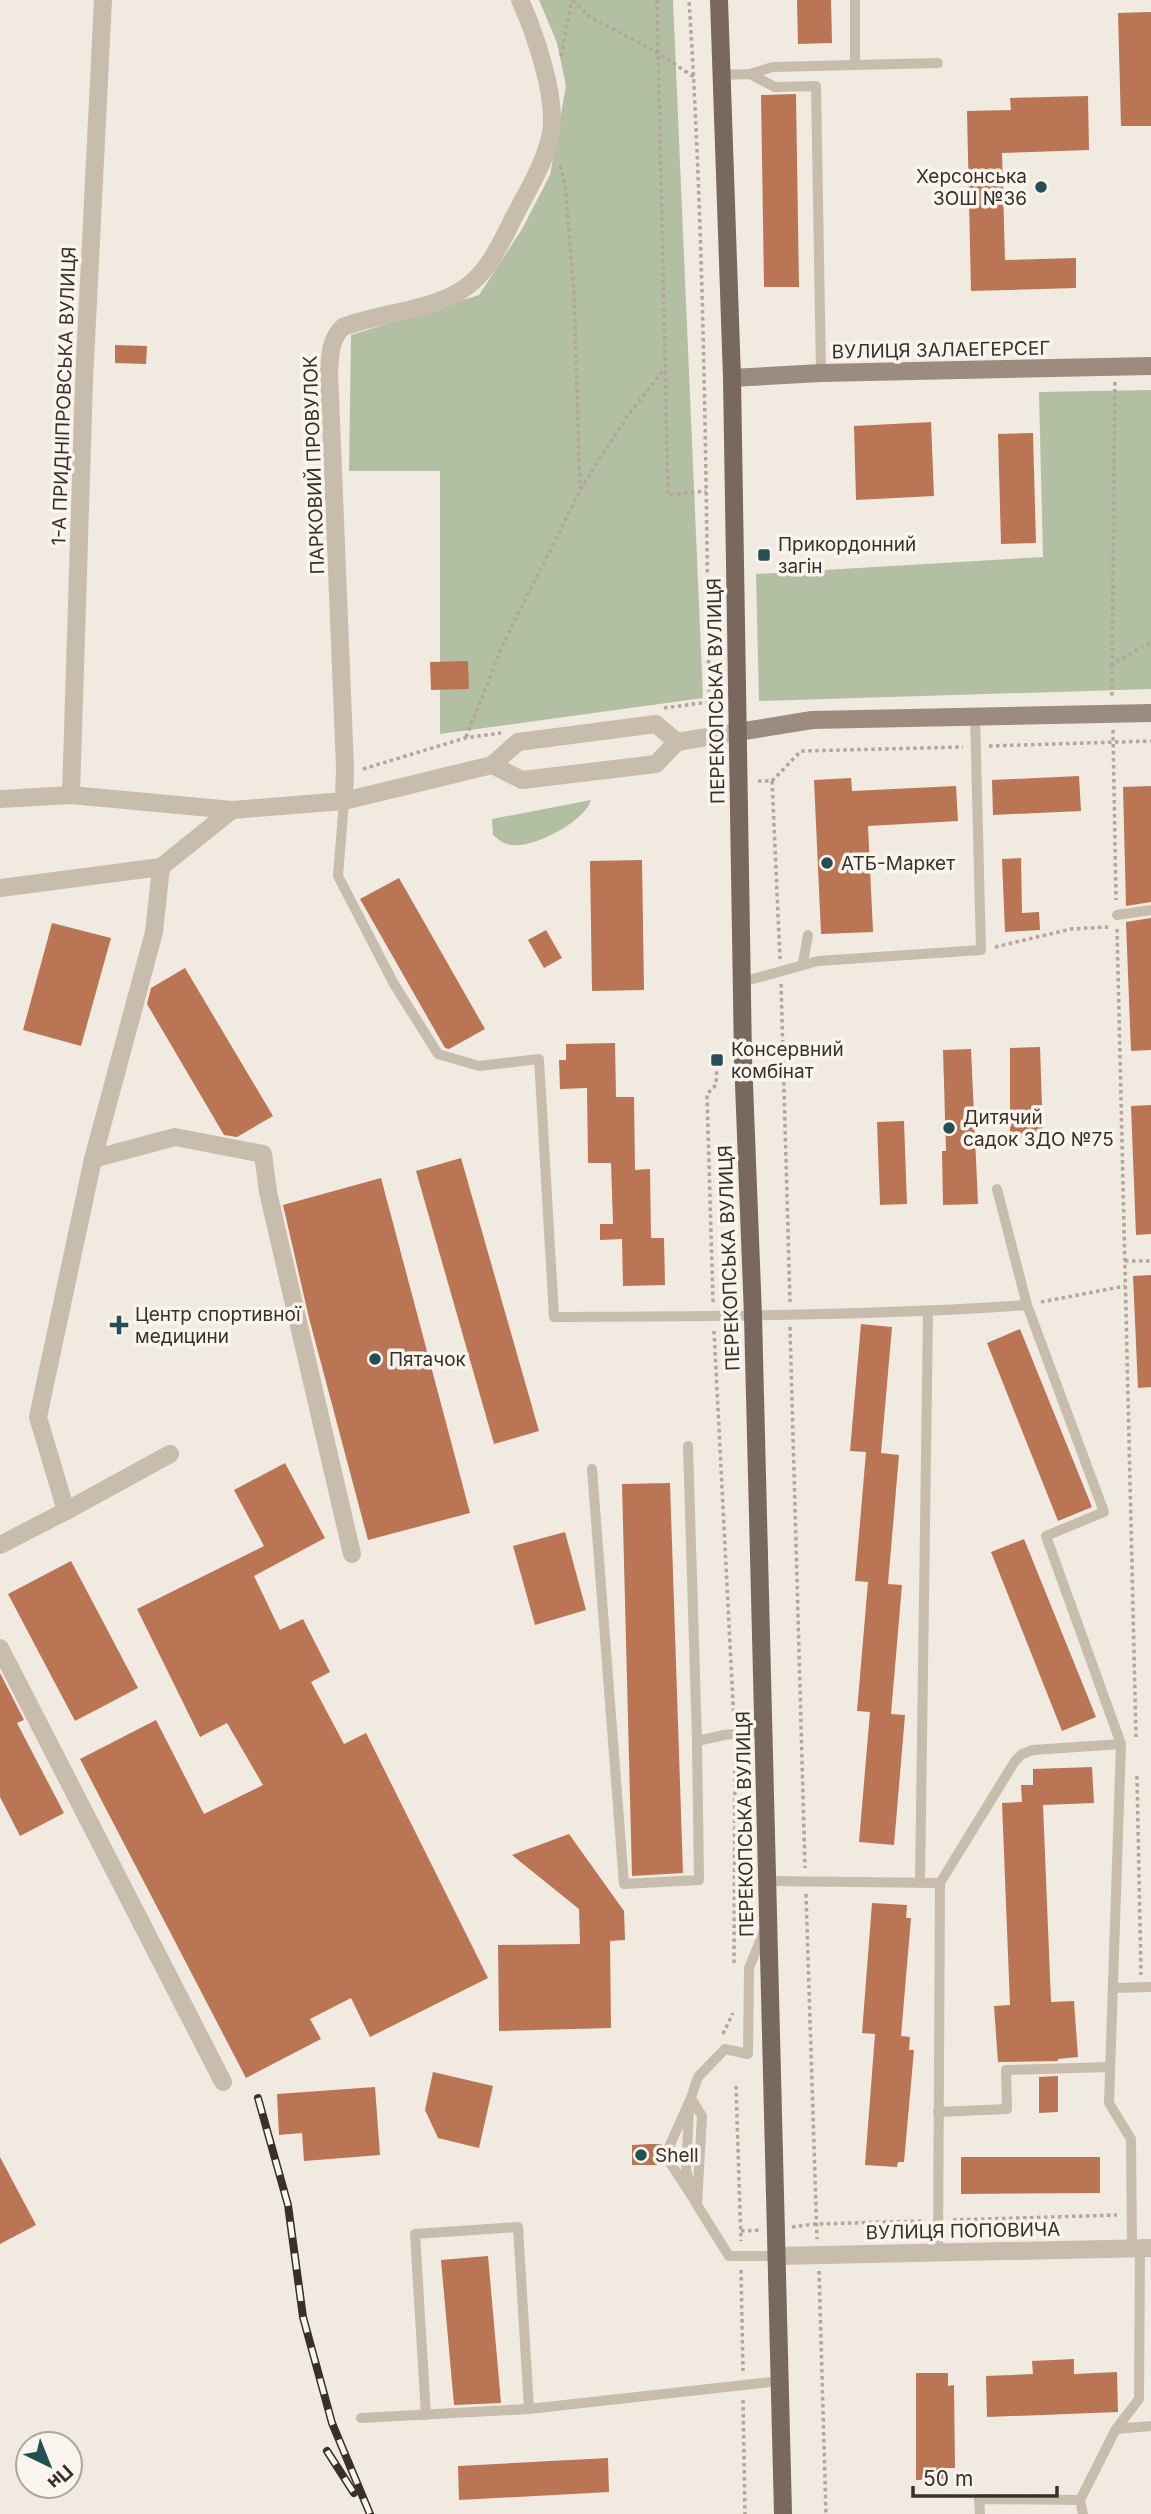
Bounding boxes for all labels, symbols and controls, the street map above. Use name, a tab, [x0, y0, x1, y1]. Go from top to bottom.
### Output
place label: Херсонська ЗОШ №36	[916, 165, 1027, 210]
marker: Херсонська ЗОШ №36	[1033, 179, 1049, 195]
street label: 1-А ПРИДНІПРОВСЬКА ВУЛИЦЯ	[47, 246, 81, 546]
street label: ВУЛИЦЯ ЗАЛАЕГЕРСЕГ	[832, 337, 1050, 363]
street label: ПАРКОВИЙ ПРОВУЛОК	[298, 355, 329, 575]
place label: Прикордонний загін	[778, 533, 916, 578]
marker: Прикордонний загін	[756, 547, 772, 563]
street label: ПЕРЕКОПСЬКА ВУЛИЦЯ	[703, 578, 729, 804]
place label: АТБ-Маркет	[841, 852, 955, 875]
marker: АТБ-Маркет	[819, 855, 835, 871]
place label: Консервний комбінат	[731, 1038, 844, 1083]
marker: Консервний комбінат	[709, 1052, 725, 1068]
place label: Дитячий садок ЗДО №75	[963, 1106, 1114, 1151]
marker: Дитячий садок ЗДО №75	[941, 1120, 957, 1136]
street label: ПЕРЕКОПСЬКА ВУЛИЦЯ	[714, 1145, 744, 1371]
place label: Центр спортивної медицини	[135, 1303, 302, 1348]
marker: Центр спортивної медицини	[109, 1315, 129, 1335]
place label: Пятачок	[389, 1348, 467, 1371]
marker: Пятачок	[367, 1351, 383, 1367]
street label: ПЕРЕКОПСЬКА ВУЛИЦЯ	[732, 1711, 758, 1937]
place label: Shell	[655, 2144, 699, 2167]
marker: Shell	[633, 2147, 649, 2163]
street label: ВУЛИЦЯ ПОПОВИЧА	[866, 2218, 1060, 2244]
north arrow	[14, 2430, 84, 2500]
scale bar	[913, 2454, 1056, 2498]
text: Пн	[43, 2460, 78, 2494]
text: 50 m	[923, 2466, 973, 2491]

